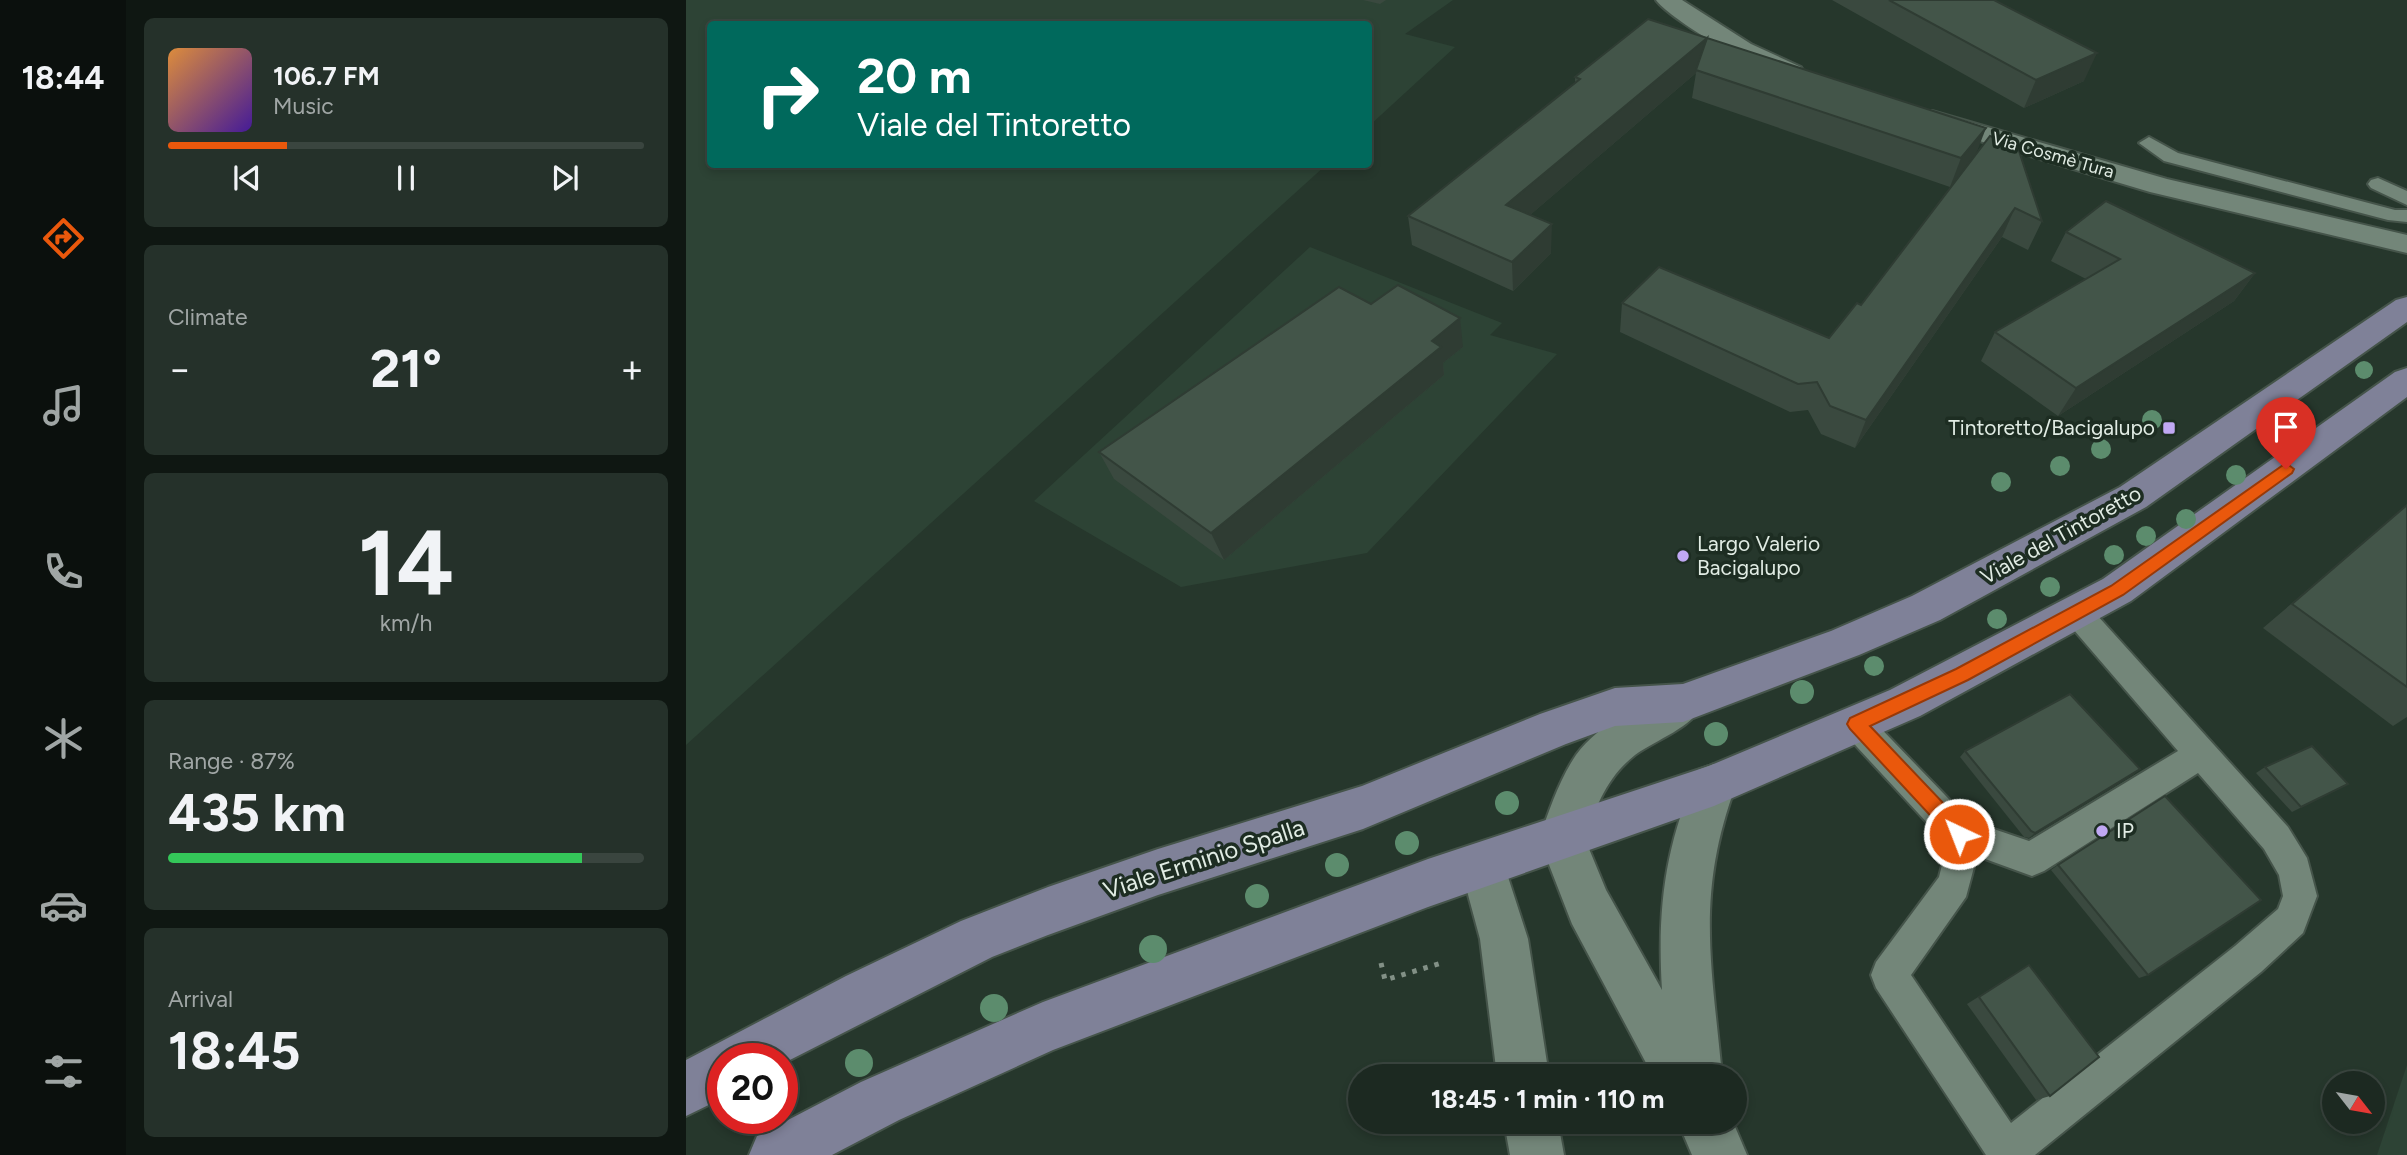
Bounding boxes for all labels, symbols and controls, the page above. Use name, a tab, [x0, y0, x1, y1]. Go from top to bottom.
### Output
text: 20 m	[857, 46, 972, 105]
icon: right	[742, 49, 833, 140]
text: 18:44	[21, 59, 105, 97]
text: 106.7 FM	[273, 60, 380, 92]
text: Music	[273, 92, 334, 120]
text: Viale del Tintoretto	[857, 106, 1131, 144]
street label: Via Cosmè Tura	[1989, 127, 2117, 183]
icon: previous	[228, 159, 266, 197]
icon: pause	[387, 159, 425, 197]
icon: next	[546, 159, 584, 197]
icon: directions	[39, 214, 88, 263]
text: Climate	[168, 303, 247, 331]
text: 21°	[370, 338, 442, 400]
text: −	[168, 346, 192, 392]
text: +	[620, 346, 644, 392]
icon: music	[39, 381, 88, 430]
pin	[2256, 397, 2316, 469]
icon: arrive	[2267, 408, 2305, 446]
place label: Tintoretto/Bacigalupo	[1948, 415, 2155, 440]
marker: Tintoretto/Bacigalupo	[2161, 420, 2177, 436]
street label: Viale del Tintoretto	[1976, 480, 2145, 589]
text: 14	[358, 509, 454, 618]
place label: Largo Valerio Bacigalupo	[1697, 531, 1820, 580]
icon: phone	[39, 547, 88, 596]
marker: Largo Valerio Bacigalupo	[1675, 548, 1691, 564]
text: km/h	[380, 609, 432, 637]
icon: climate	[39, 714, 88, 763]
text: Range · 87%	[168, 747, 295, 775]
text: 435 km	[168, 782, 346, 844]
position arrow	[1922, 797, 1996, 871]
street label: Viale Erminio Spalla	[1100, 812, 1308, 905]
place label: IP	[2116, 818, 2134, 843]
marker: IP	[2094, 823, 2110, 839]
icon: car	[39, 881, 88, 930]
text: Arrival	[168, 985, 233, 1013]
text: 18:45	[168, 1020, 301, 1082]
speed limit sign: 20	[707, 1043, 798, 1134]
icon: filters	[39, 1047, 88, 1096]
north arrow	[2322, 1071, 2385, 1134]
map controls	[2322, 1071, 2385, 1134]
text: 18:45 · 1 min · 110 m	[1431, 1083, 1664, 1115]

